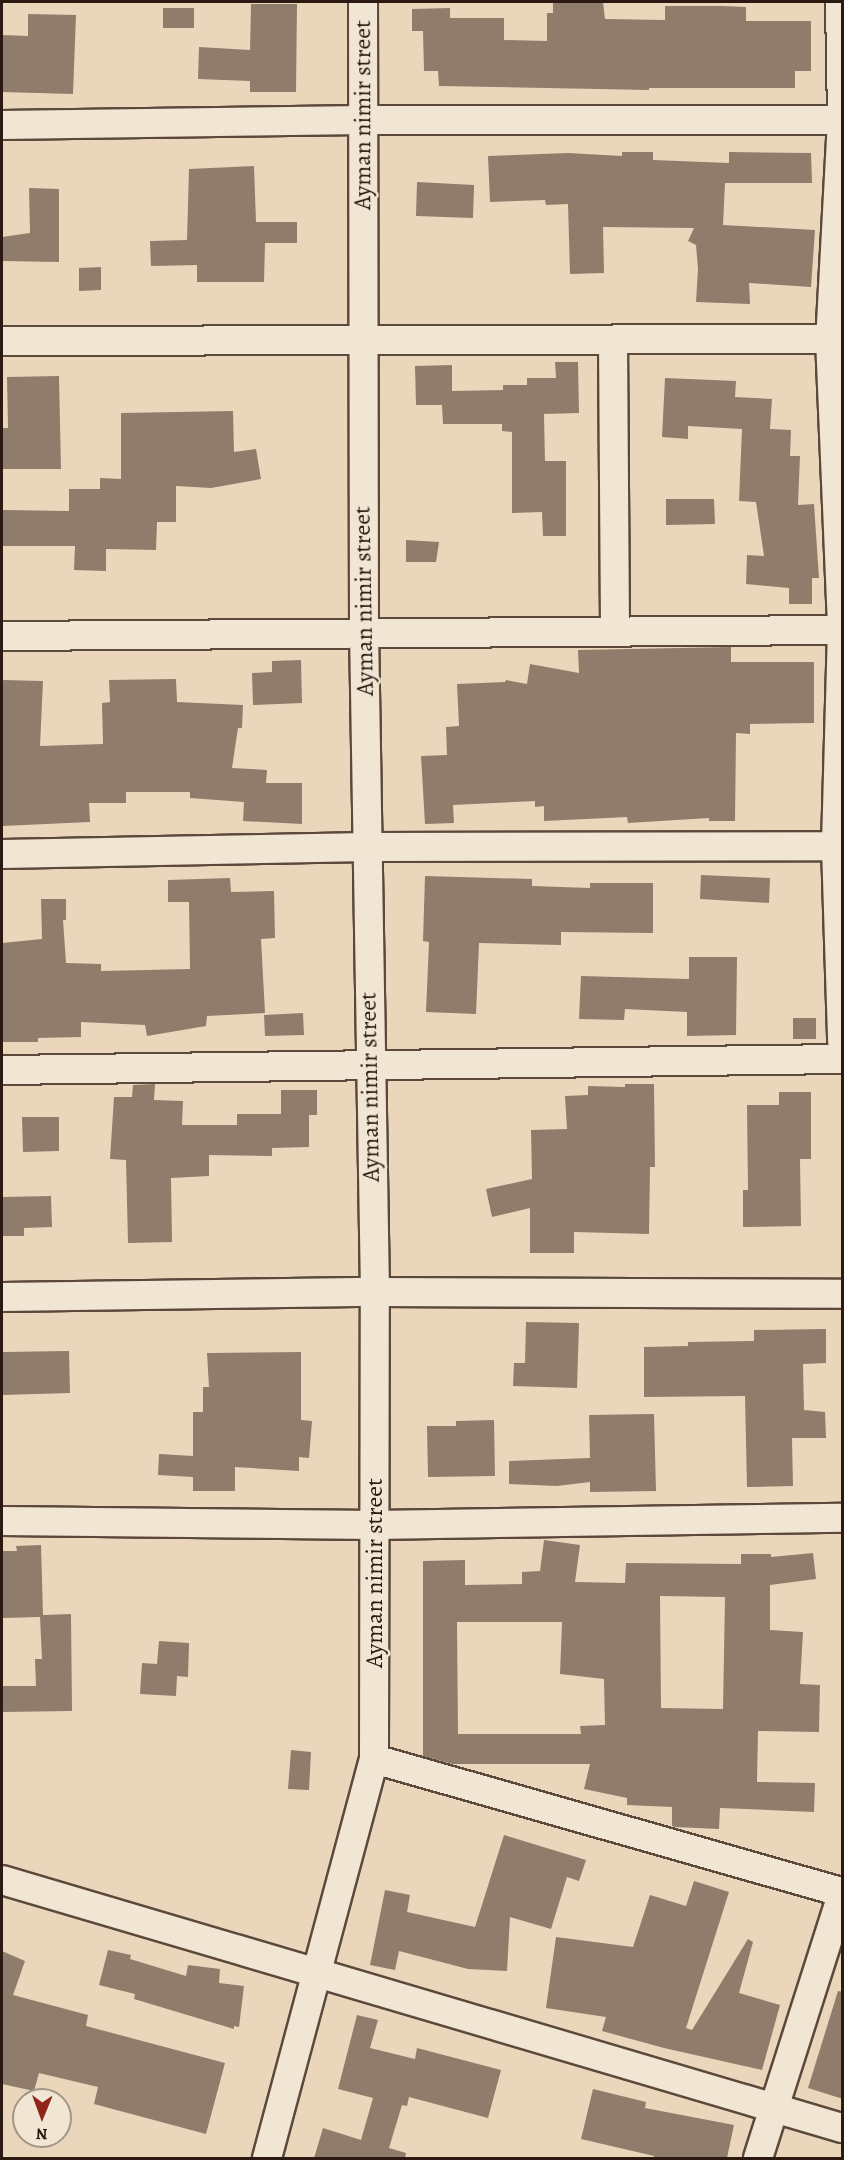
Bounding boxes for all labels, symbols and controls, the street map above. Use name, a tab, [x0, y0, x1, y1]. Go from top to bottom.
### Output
street label: Ayman nimir street	[349, 20, 377, 210]
street label: Ayman nimir street	[348, 506, 380, 696]
street label: Ayman nimir street	[354, 992, 386, 1182]
street label: Ayman nimir street	[361, 1478, 389, 1668]
north arrow	[12, 2088, 72, 2148]
text: N	[36, 2123, 48, 2145]

